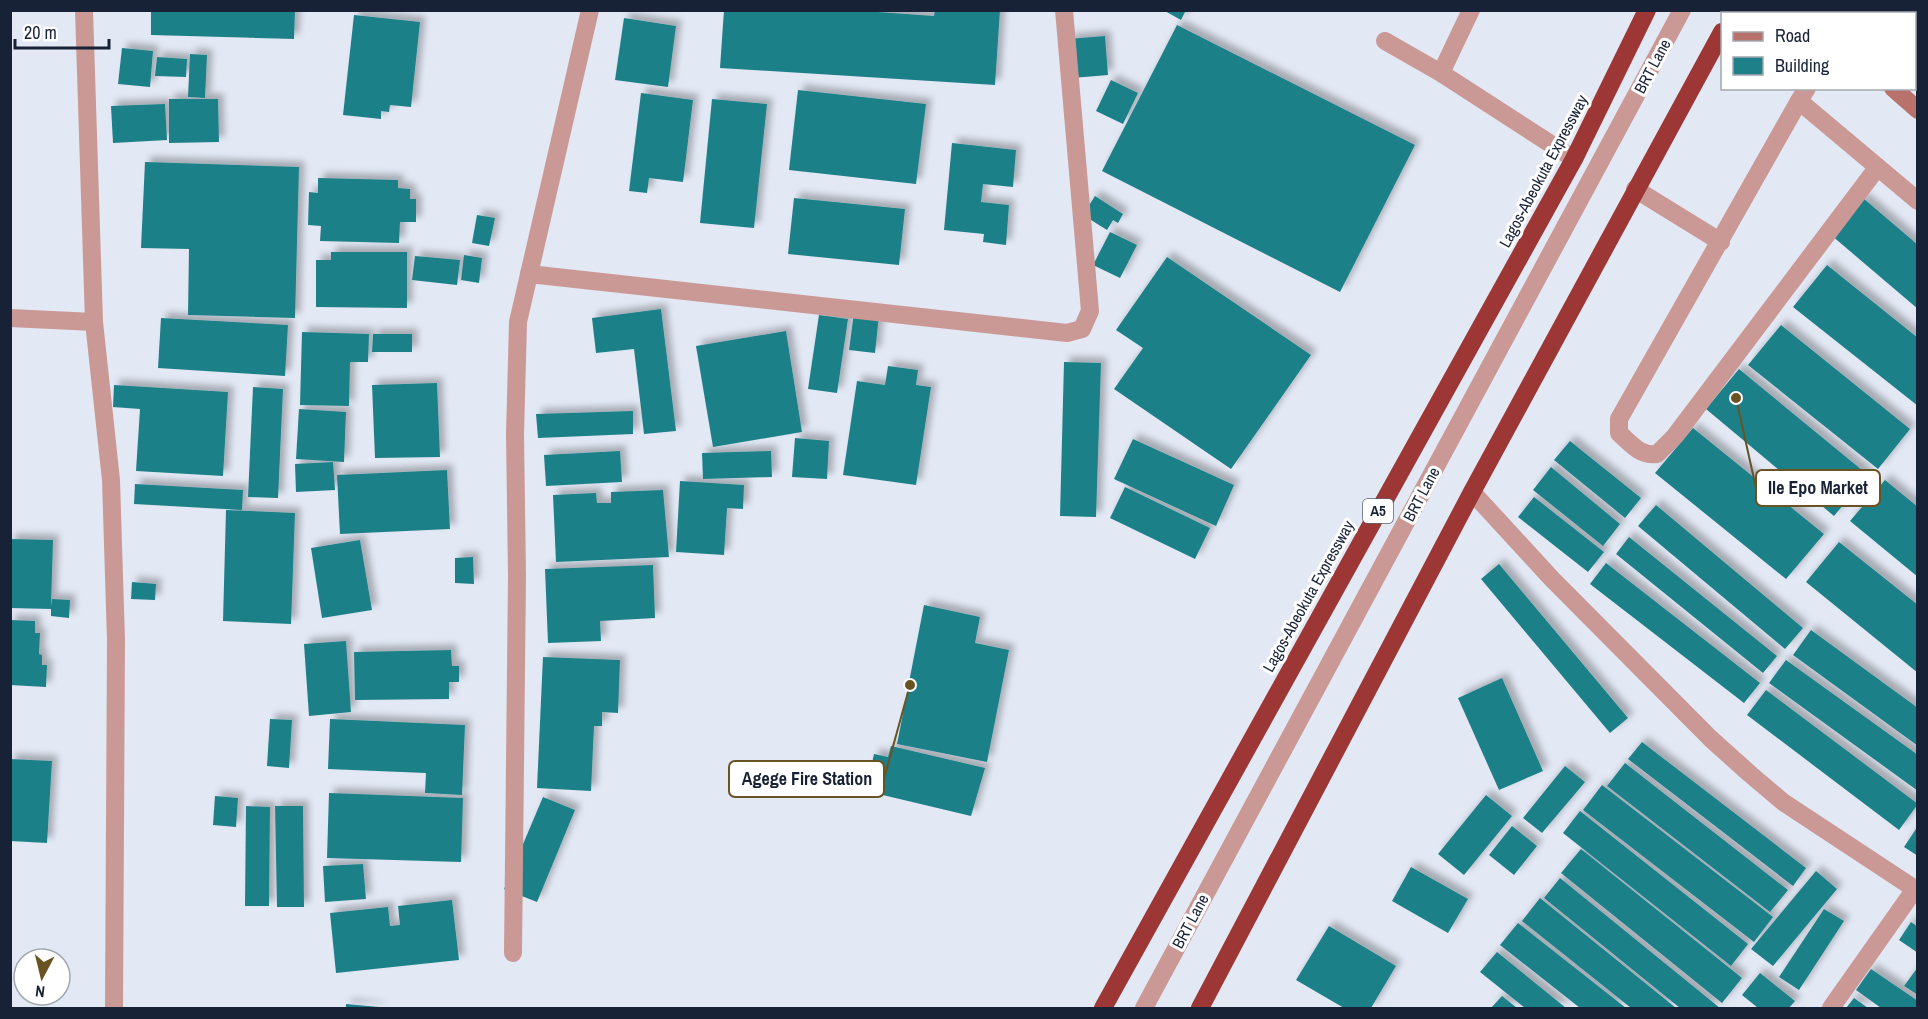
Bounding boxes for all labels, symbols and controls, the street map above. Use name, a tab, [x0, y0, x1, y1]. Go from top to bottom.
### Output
scale bar	[15, 12, 110, 50]
legend	[1721, 12, 1916, 90]
text: 20 m	[24, 20, 57, 45]
text: Road	[1775, 23, 1810, 48]
street label: BRT Lane	[1629, 35, 1675, 97]
text: Building	[1775, 53, 1830, 78]
street label: Lagos-Abeokuta Expressway	[1493, 90, 1593, 251]
street label: BRT Lane	[1398, 463, 1444, 525]
callout: Ile Epo Market	[1756, 470, 1880, 506]
text: Ile Epo Market	[1768, 475, 1868, 500]
road number: A5	[1363, 499, 1393, 523]
street label: Lagos-Abeokuta Expressway	[1257, 516, 1359, 676]
callout: Agege Fire Station	[729, 761, 884, 797]
text: Agege Fire Station	[742, 766, 872, 791]
street label: BRT Lane	[1167, 890, 1213, 952]
north arrow	[12, 947, 72, 1007]
text: N	[34, 980, 46, 1003]

